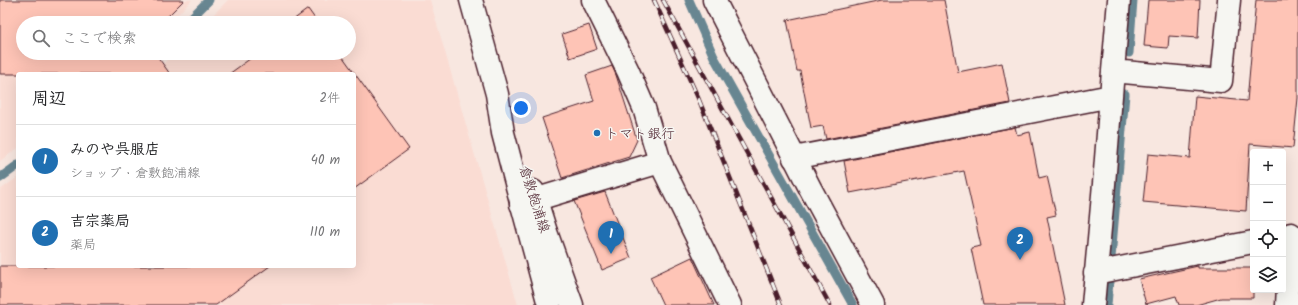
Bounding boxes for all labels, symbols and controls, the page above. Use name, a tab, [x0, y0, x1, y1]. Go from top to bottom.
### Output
search box	[16, 16, 356, 60]
icon: search	[30, 27, 52, 49]
text: ここで検索	[62, 27, 137, 51]
text: 周辺	[32, 86, 66, 113]
text: 2件	[319, 88, 340, 109]
your location	[511, 98, 531, 118]
place label: トマト銀行	[605, 123, 675, 145]
marker: トマト銀行	[592, 128, 602, 138]
text: みのや呉服店	[70, 138, 160, 162]
map controls	[1250, 149, 1286, 293]
button: +	[1250, 149, 1286, 185]
text: 1	[43, 150, 47, 171]
text: 40 m	[311, 150, 340, 171]
text: ショップ · 倉敷飽浦線	[70, 163, 200, 184]
street label: 倉敷飽浦線	[513, 163, 555, 236]
button: −	[1250, 185, 1286, 221]
text: 吉宗薬局	[70, 210, 130, 234]
pin: 1	[598, 221, 624, 254]
button: locate	[1250, 221, 1286, 257]
text: 2	[41, 222, 49, 243]
text: 110 m	[310, 222, 340, 243]
pin: 2	[1007, 227, 1033, 260]
text: 薬局	[70, 235, 96, 256]
button: layers	[1250, 257, 1286, 293]

